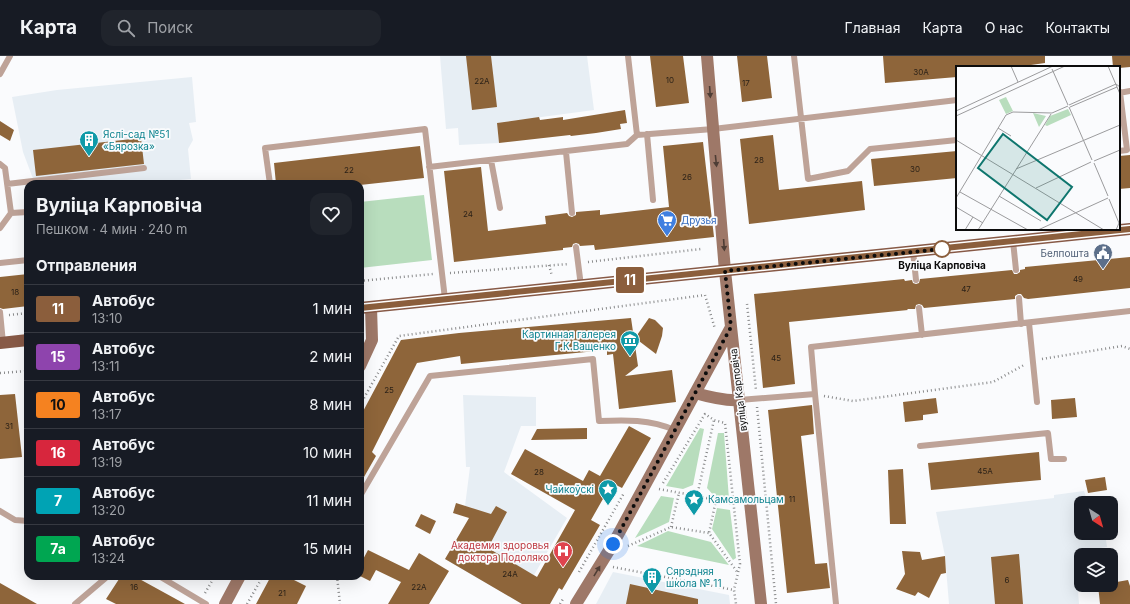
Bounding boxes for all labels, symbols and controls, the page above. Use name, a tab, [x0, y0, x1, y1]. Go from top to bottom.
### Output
search box	[101, 10, 381, 46]
text: Карта	[20, 16, 77, 39]
icon: search	[115, 17, 137, 39]
text: Поиск	[147, 18, 193, 37]
text: Главная	[845, 19, 900, 36]
text: Карта	[922, 19, 963, 36]
text: О нас	[985, 19, 1023, 36]
text: Контакты	[1045, 19, 1110, 36]
inset map	[956, 66, 1120, 230]
house number: 30А	[913, 67, 929, 77]
house number: 10	[666, 75, 674, 85]
house number: 22А	[474, 76, 490, 86]
house number: 17	[742, 78, 750, 88]
one-way arrow	[707, 86, 714, 98]
place label: Яслі-сад №51 «Бярозка»	[103, 128, 170, 152]
building icon: Яслі-сад №51 «Бярозка»	[78, 129, 100, 157]
one-way arrow	[713, 155, 719, 167]
house number: 28	[754, 155, 764, 165]
house number: 30	[910, 164, 920, 174]
house number: 22	[344, 165, 354, 175]
house number: 26	[682, 172, 692, 182]
button: heart	[310, 193, 352, 235]
text: Вуліца Карповіча	[36, 194, 202, 217]
house number: 24	[463, 209, 473, 219]
supermarket icon: Друзья	[656, 209, 678, 237]
place label: Друзья	[681, 214, 717, 226]
text: Пешком · 4 мин · 240 m	[36, 221, 187, 237]
one-way arrow	[720, 239, 727, 251]
marker: Вуліца Карповіча	[933, 240, 951, 258]
public building icon: Белпошта	[1092, 242, 1114, 270]
place label: Белпошта	[1041, 247, 1089, 259]
text: Отправления	[36, 256, 137, 275]
place label: Вуліца Карповіча	[898, 259, 986, 272]
line badge: 11	[612, 267, 648, 293]
text: 11	[624, 271, 636, 288]
house number: 49	[1073, 274, 1083, 284]
house number: 47	[961, 284, 971, 294]
house number: 18	[11, 287, 19, 297]
text: Автобус	[92, 291, 155, 310]
text: 1 мин	[312, 299, 352, 318]
text: 11	[52, 300, 64, 317]
text: 13:10	[92, 310, 123, 326]
place label: Картинная галерея Г.К.Ващенко	[522, 328, 616, 352]
museum icon: Картинная галерея Г.К.Ващенко	[619, 329, 641, 357]
text: Автобус	[92, 339, 155, 358]
text: 2 мин	[309, 347, 352, 366]
text: 15	[51, 348, 65, 365]
street label: вуліца Карповіча	[727, 348, 749, 432]
house number: 45	[771, 353, 781, 363]
text: 13:11	[92, 358, 120, 374]
house number: 25	[384, 385, 394, 395]
text: Автобус	[92, 387, 155, 406]
text: 8 мин	[309, 395, 352, 414]
text: 10	[50, 396, 66, 413]
text: 13:17	[92, 406, 122, 422]
house number: 31	[5, 421, 13, 431]
text: Автобус	[92, 435, 155, 454]
text: 10 мин	[303, 443, 352, 462]
text: 16	[50, 444, 66, 461]
text: 13:19	[92, 454, 122, 470]
house number: 45А	[977, 466, 993, 476]
house number: 28	[534, 467, 544, 477]
place icon: Чайкоўскі	[597, 478, 619, 506]
text: Автобус	[92, 483, 155, 502]
place label: Чайкоўскі	[545, 483, 594, 495]
place icon: Камсамольцам	[683, 488, 705, 516]
text: 11 мин	[306, 491, 352, 510]
text: 7	[54, 492, 62, 509]
place label: Камсамольцам	[708, 493, 784, 505]
house number: 11	[789, 494, 795, 504]
north arrow	[1074, 496, 1118, 540]
map controls	[1074, 496, 1118, 592]
text: 13:20	[92, 502, 125, 518]
text: Автобус	[92, 531, 155, 550]
your location	[603, 534, 623, 554]
text: 15 мин	[303, 539, 352, 558]
place label: Академия здоровья доктора Подоляко	[451, 539, 549, 563]
text: 7а	[50, 540, 66, 557]
hospital icon: Академия здоровья доктора Подоляко	[552, 540, 574, 568]
button: layers	[1074, 548, 1118, 592]
text: 13:24	[92, 550, 125, 566]
one-way arrow	[593, 565, 600, 577]
place label: Сярэдняя школа № 11	[666, 565, 721, 589]
building icon: Сярэдняя школа № 11	[641, 566, 663, 594]
house number: 24А	[502, 569, 518, 579]
house number: 6	[1005, 575, 1010, 585]
house number: 16	[130, 582, 138, 592]
house number: 22А	[411, 582, 427, 592]
house number: 21	[278, 588, 286, 598]

